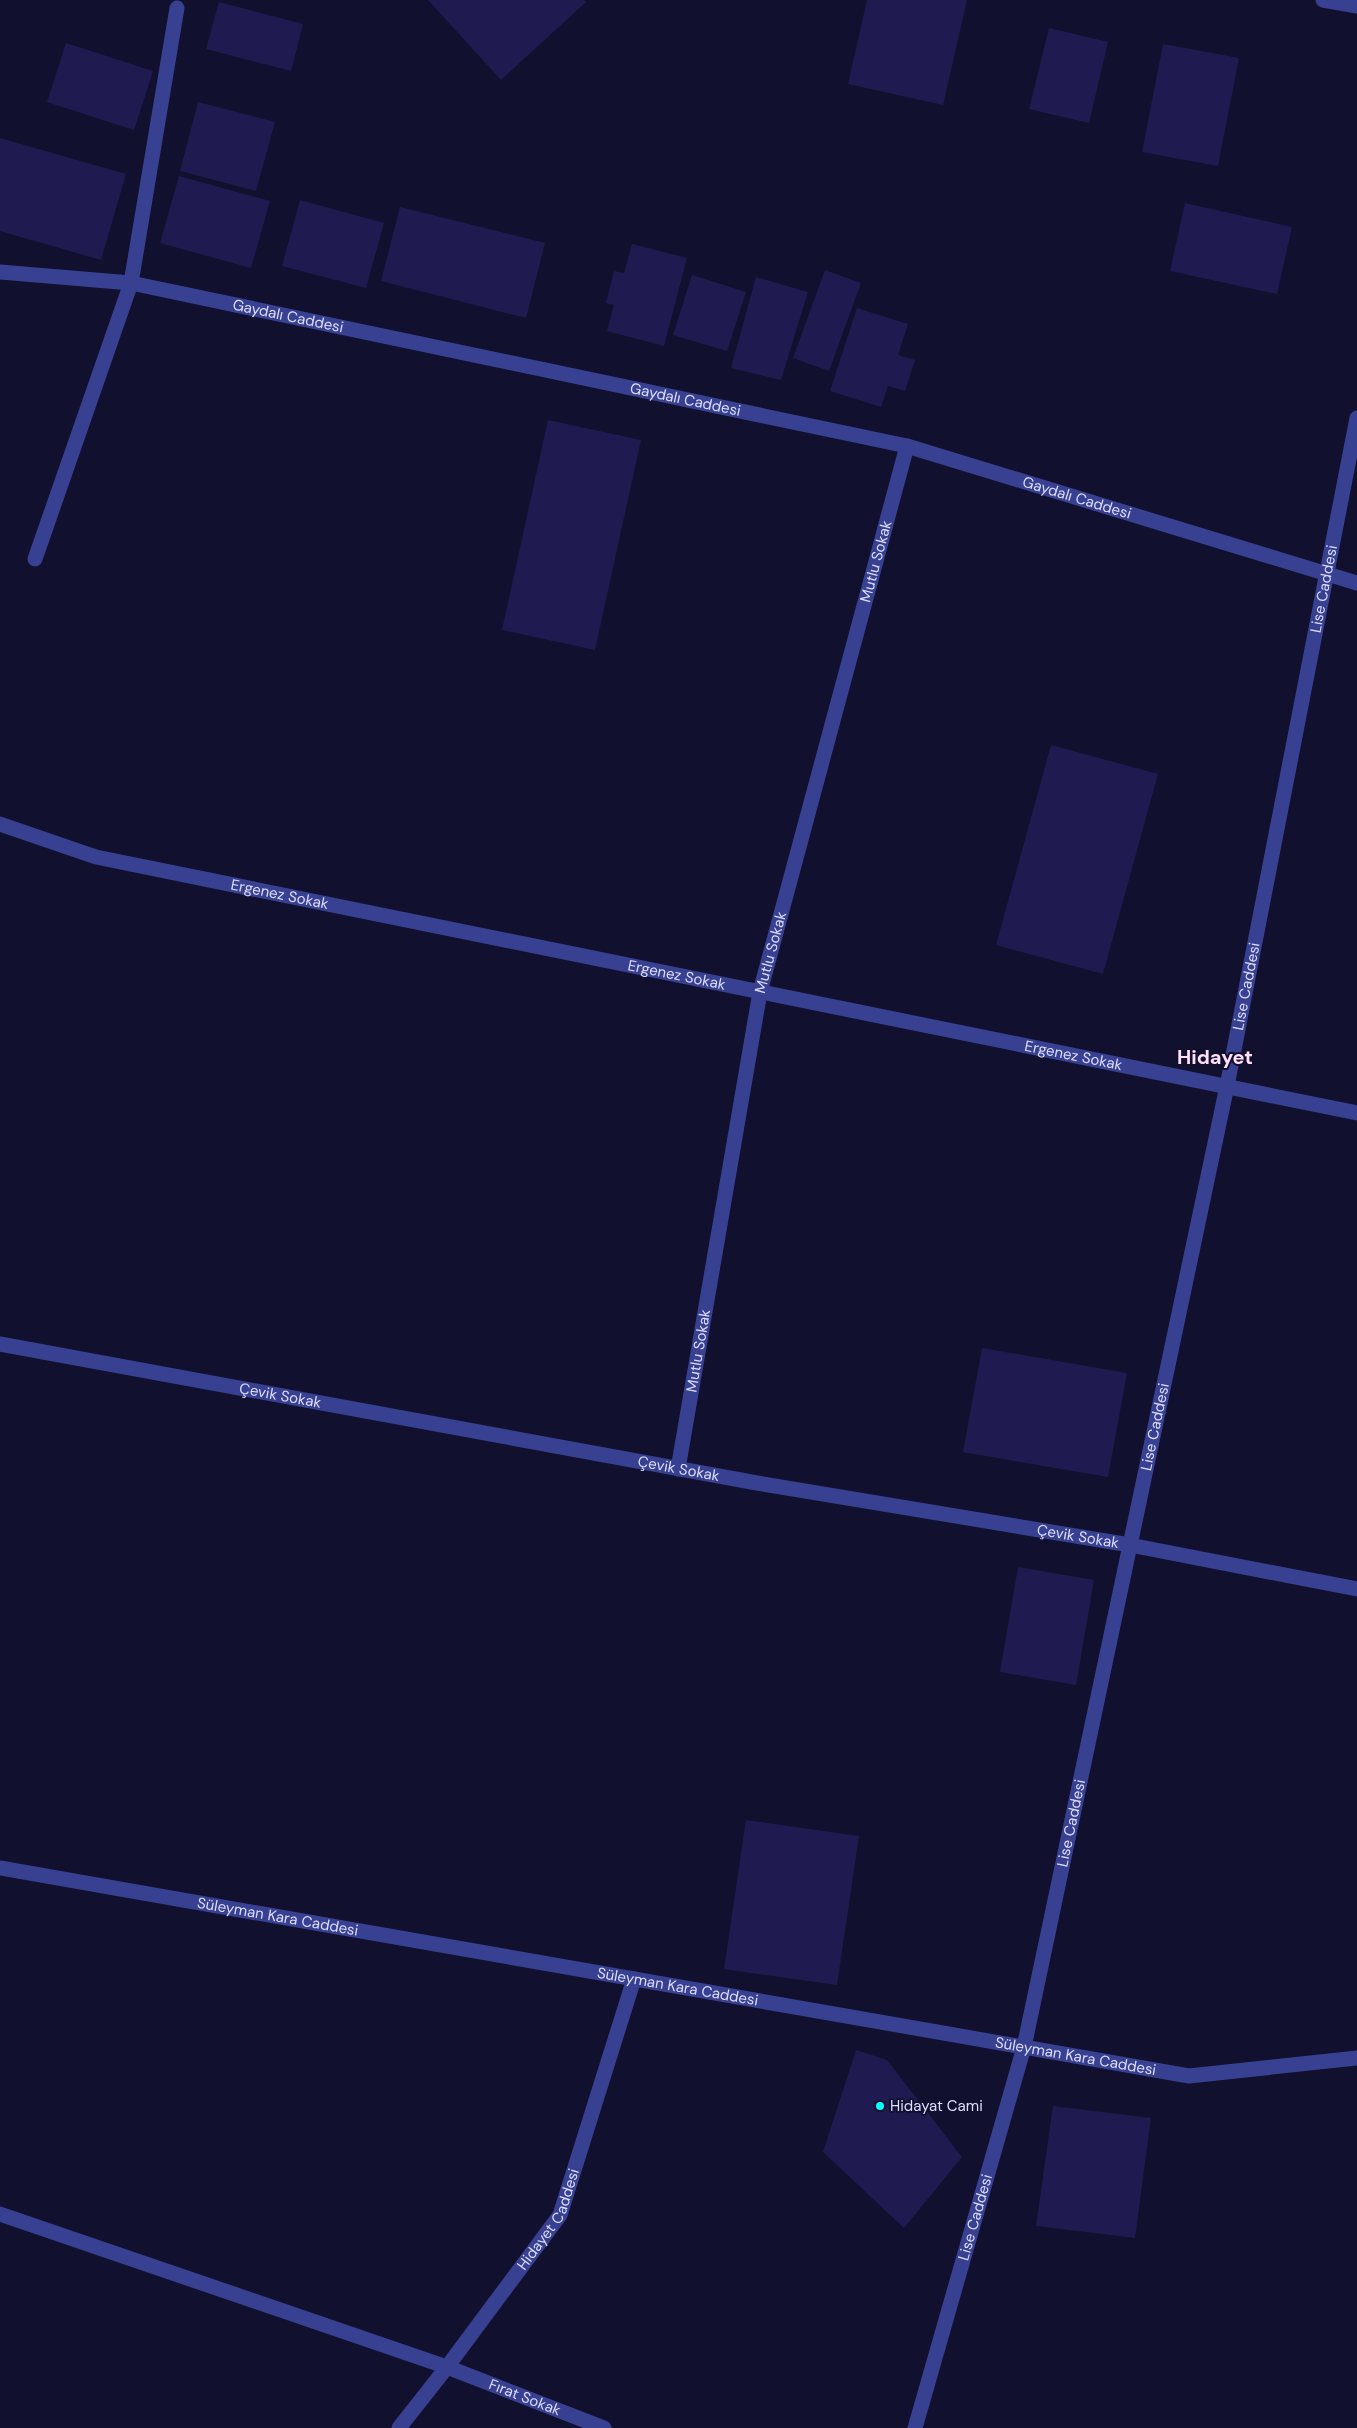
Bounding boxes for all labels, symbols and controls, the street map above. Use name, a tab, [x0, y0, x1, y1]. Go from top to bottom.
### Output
street label: Gaydalı Caddesi	[231, 295, 345, 337]
street label: Gaydalı Caddesi	[628, 378, 743, 421]
street label: Gaydalı Caddesi	[1020, 472, 1134, 524]
street label: Mutlu Sokak	[855, 518, 897, 604]
street label: Lise Caddesi	[1305, 543, 1342, 634]
street label: Ergenez Sokak	[229, 875, 331, 914]
street label: Mutlu Sokak	[750, 909, 791, 996]
street label: Lise Caddesi	[1228, 941, 1265, 1032]
street label: Ergenez Sokak	[626, 955, 728, 995]
street label: Ergenez Sokak	[1023, 1036, 1125, 1075]
district label: Hidayet	[1177, 1044, 1253, 1070]
street label: Mutlu Sokak	[681, 1307, 715, 1394]
street label: Çevik Sokak	[238, 1378, 323, 1413]
street label: Lise Caddesi	[1136, 1381, 1174, 1473]
street label: Çevik Sokak	[636, 1451, 722, 1486]
street label: Çevik Sokak	[1035, 1520, 1121, 1553]
street label: Lise Caddesi	[1052, 1778, 1090, 1869]
street label: Süleyman Kara Caddesi	[196, 1893, 360, 1941]
street label: Süleyman Kara Caddesi	[596, 1963, 760, 2010]
street label: Süleyman Kara Caddesi	[994, 2032, 1158, 2080]
place label: Hidayat Cami	[890, 2096, 983, 2116]
marker: Hidayat Cami	[874, 2100, 886, 2112]
street label: Hidayet Caddesi	[512, 2166, 584, 2274]
street label: Lise Caddesi	[953, 2172, 997, 2263]
street label: Fırat Sokak	[486, 2374, 564, 2420]

